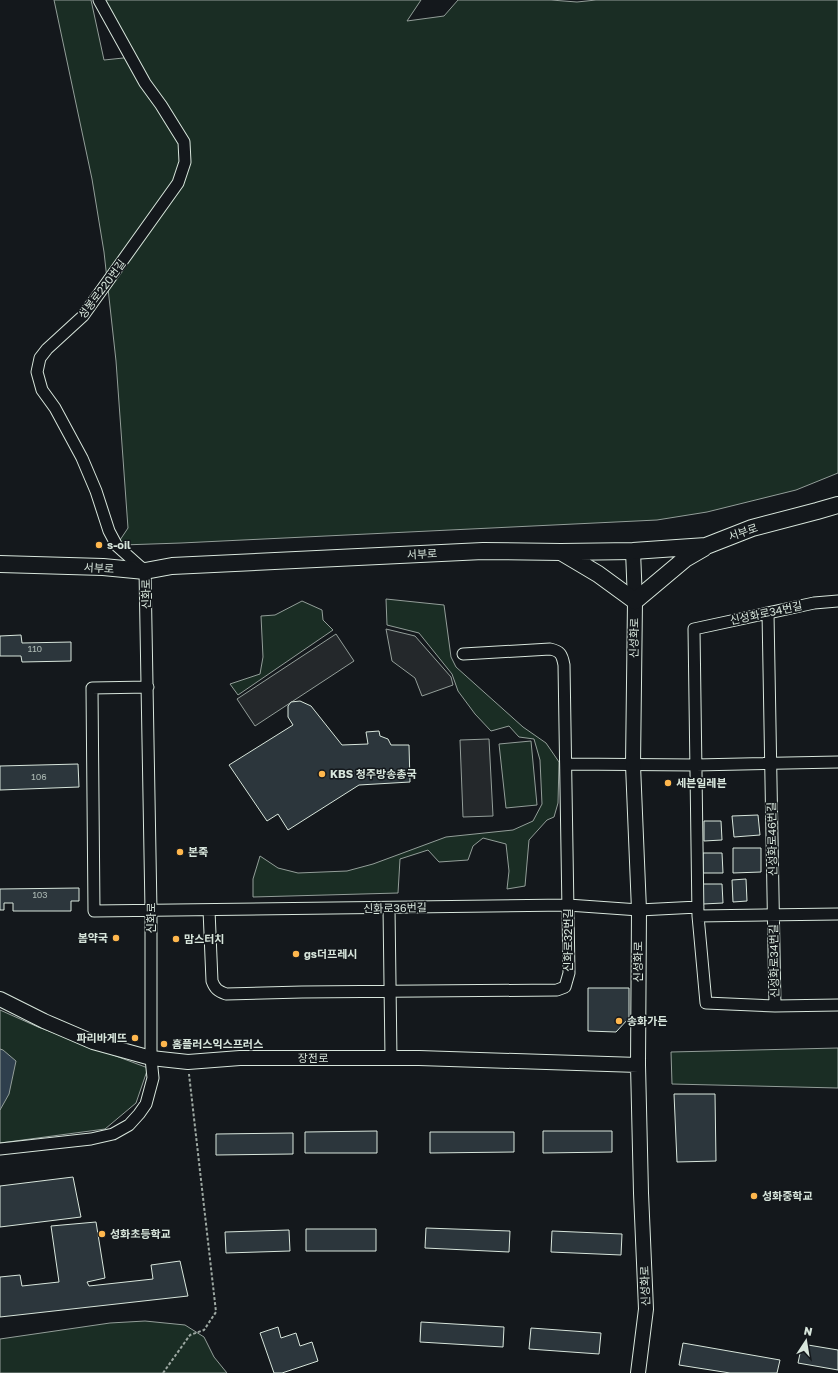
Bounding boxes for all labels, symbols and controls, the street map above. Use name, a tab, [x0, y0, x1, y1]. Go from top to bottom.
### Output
street label: 성봉로220번길	[75, 257, 128, 321]
street label: 서부로	[726, 520, 759, 543]
place label: s-oil	[107, 538, 131, 551]
marker: s-oil	[94, 540, 104, 550]
street label: 서부로	[406, 546, 437, 561]
street label: 서부로	[84, 560, 115, 575]
street label: 신화로	[139, 579, 152, 609]
street label: 신성화로34번길	[728, 598, 803, 627]
street label: 신성화로	[627, 618, 640, 658]
house number: 110	[28, 643, 43, 654]
place label: KBS 청주방송총국	[330, 767, 417, 780]
marker: KBS 청주방송총국	[317, 769, 327, 779]
house number: 106	[31, 771, 47, 782]
place label: 세븐일레븐	[676, 776, 727, 789]
marker: 세븐일레븐	[663, 778, 673, 788]
street label: 신성화로46번길	[764, 802, 779, 876]
place label: 본죽	[188, 845, 208, 858]
marker: 본죽	[175, 847, 185, 857]
house number: 103	[32, 889, 48, 900]
street label: 신화로36번길	[363, 900, 427, 915]
street label: 신화로	[144, 903, 157, 933]
street label: 신화로32번길	[561, 908, 574, 972]
street label: 신성화로34번길	[766, 924, 781, 998]
place label: 봄약국	[78, 931, 108, 944]
place label: 맘스터치	[184, 932, 224, 945]
marker: 봄약국	[111, 933, 121, 943]
marker: 맘스터치	[171, 934, 181, 944]
street label: 신성화로	[631, 942, 644, 982]
place label: gs더프레시	[304, 947, 357, 960]
marker: gs더프레시	[291, 949, 301, 959]
place label: 송화가든	[627, 1014, 667, 1027]
marker: 송화가든	[614, 1016, 624, 1026]
place label: 파리바게뜨	[76, 1031, 127, 1044]
marker: 파리바게뜨	[130, 1033, 140, 1043]
place label: 홈플러스익스프러스	[172, 1037, 263, 1050]
marker: 홈플러스익스프러스	[159, 1039, 169, 1049]
street label: 장전로	[298, 1051, 328, 1064]
place label: 성화중학교	[762, 1189, 813, 1202]
marker: 성화중학교	[749, 1191, 759, 1201]
place label: 성화초등학교	[110, 1227, 171, 1240]
marker: 성화초등학교	[97, 1229, 107, 1239]
street label: 신성화로	[637, 1266, 652, 1306]
north arrow	[786, 1321, 826, 1361]
text: N	[803, 1324, 814, 1338]

